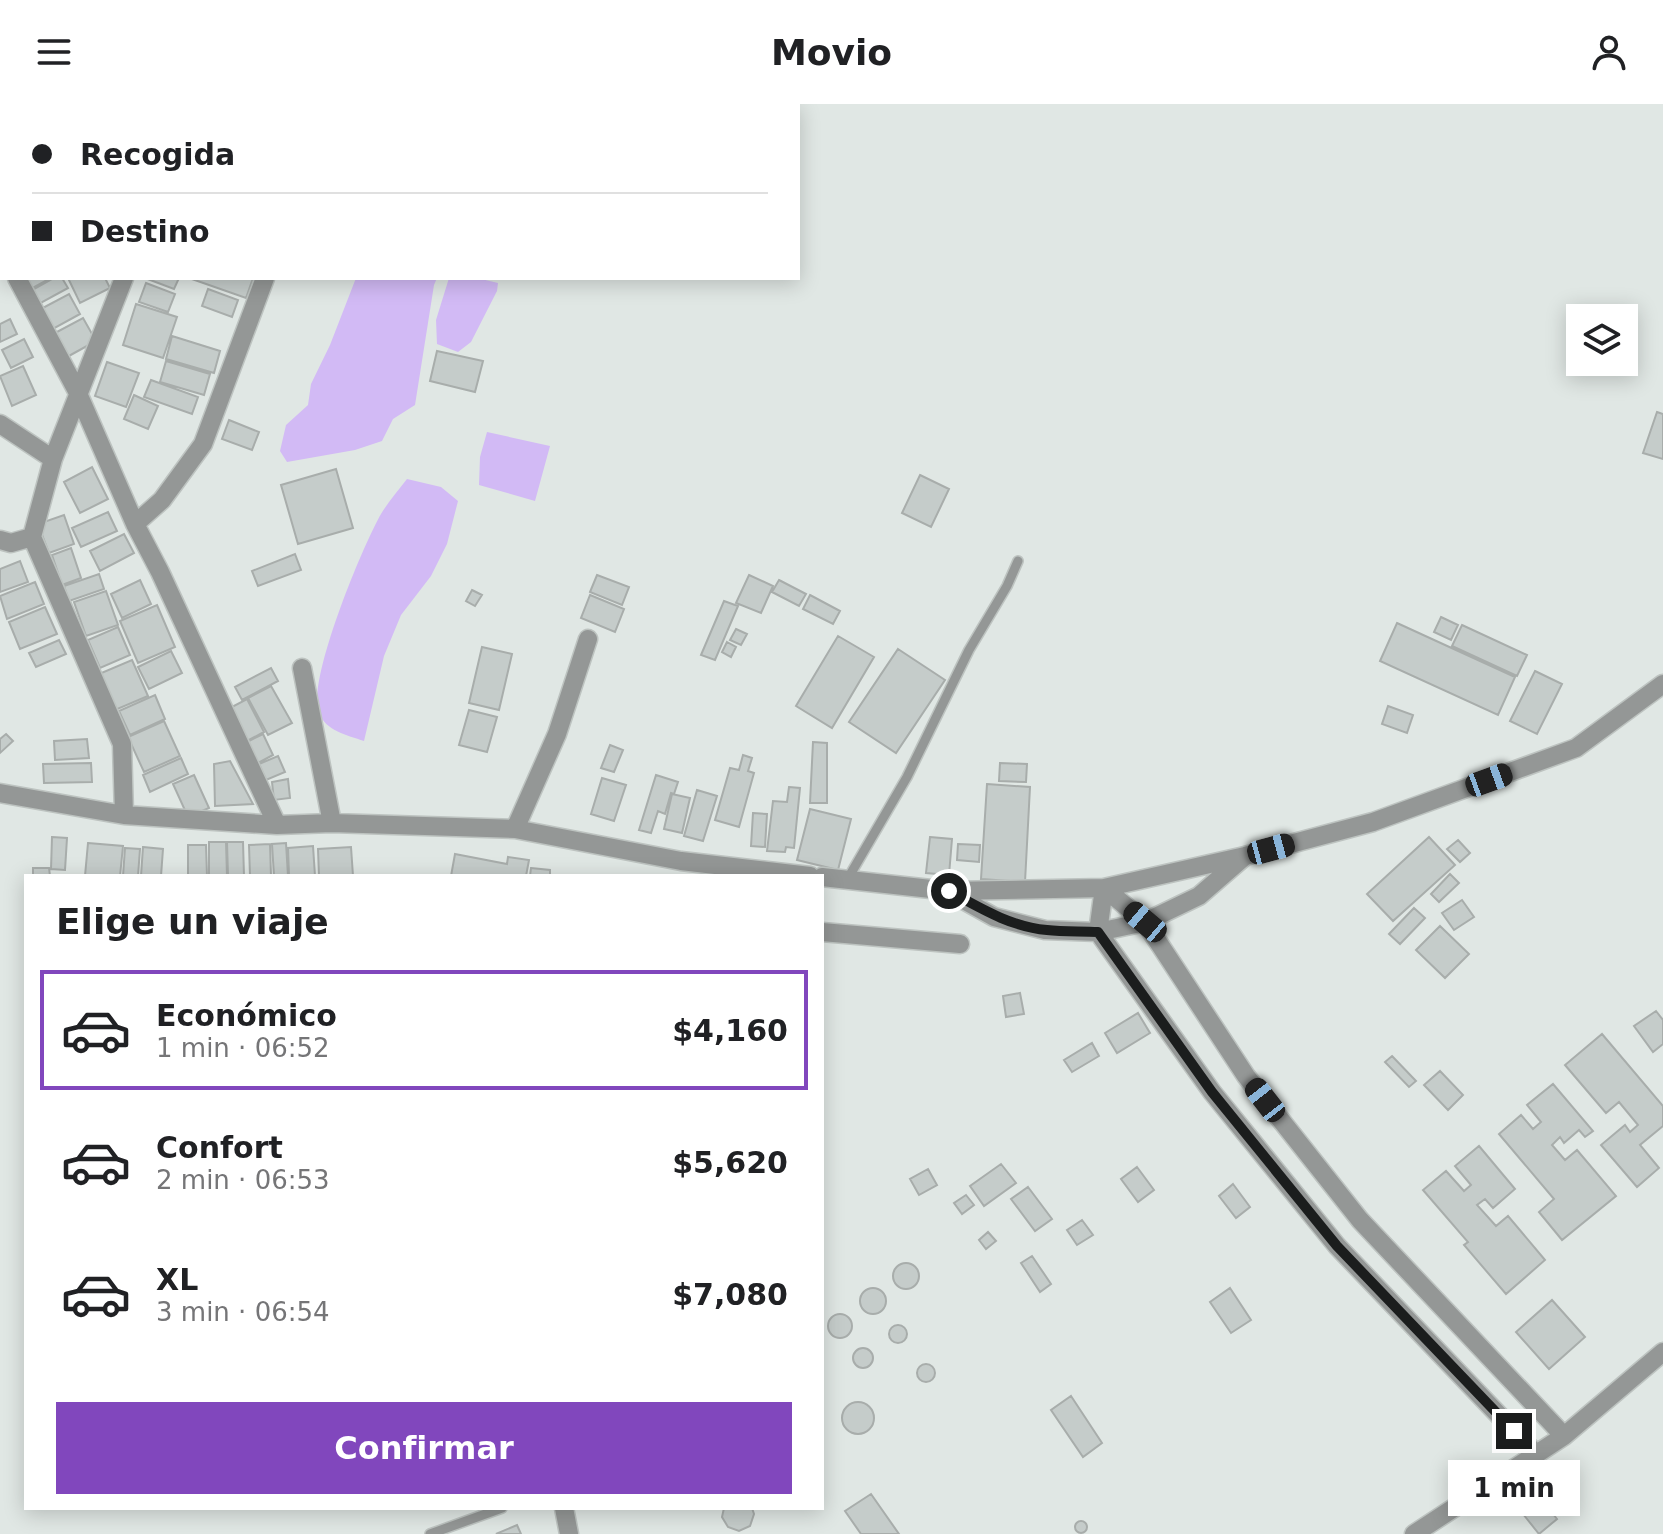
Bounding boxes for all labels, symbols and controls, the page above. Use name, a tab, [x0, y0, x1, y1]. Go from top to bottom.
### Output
icon: menu	[32, 30, 76, 74]
icon: person	[1587, 30, 1631, 74]
text: Movio	[771, 32, 892, 73]
text: Recogida	[80, 137, 235, 172]
text: Destino	[80, 214, 210, 249]
map controls	[1566, 304, 1638, 376]
button: layers	[1566, 304, 1638, 376]
car	[1462, 761, 1516, 799]
car	[1245, 831, 1297, 867]
route start	[931, 873, 967, 909]
car	[1119, 897, 1171, 947]
text: Elige un viaje	[56, 901, 329, 942]
icon: car	[60, 994, 132, 1066]
text: Económico	[156, 998, 337, 1033]
text: $4,160	[672, 1013, 788, 1048]
text: 1 min · 06:52	[156, 1033, 330, 1063]
car	[1241, 1074, 1289, 1126]
icon: car	[60, 1126, 132, 1198]
text: Confort	[156, 1130, 283, 1165]
text: $5,620	[672, 1145, 788, 1180]
text: 2 min · 06:53	[156, 1165, 330, 1195]
icon: car	[60, 1258, 132, 1330]
text: XL	[156, 1262, 198, 1297]
text: $7,080	[672, 1277, 788, 1312]
text: 3 min · 06:54	[156, 1297, 330, 1327]
button: Confirmar	[56, 1402, 792, 1494]
route end	[1496, 1413, 1532, 1449]
callout: 1 min	[1448, 1459, 1580, 1515]
text: 1 min	[1473, 1473, 1555, 1503]

